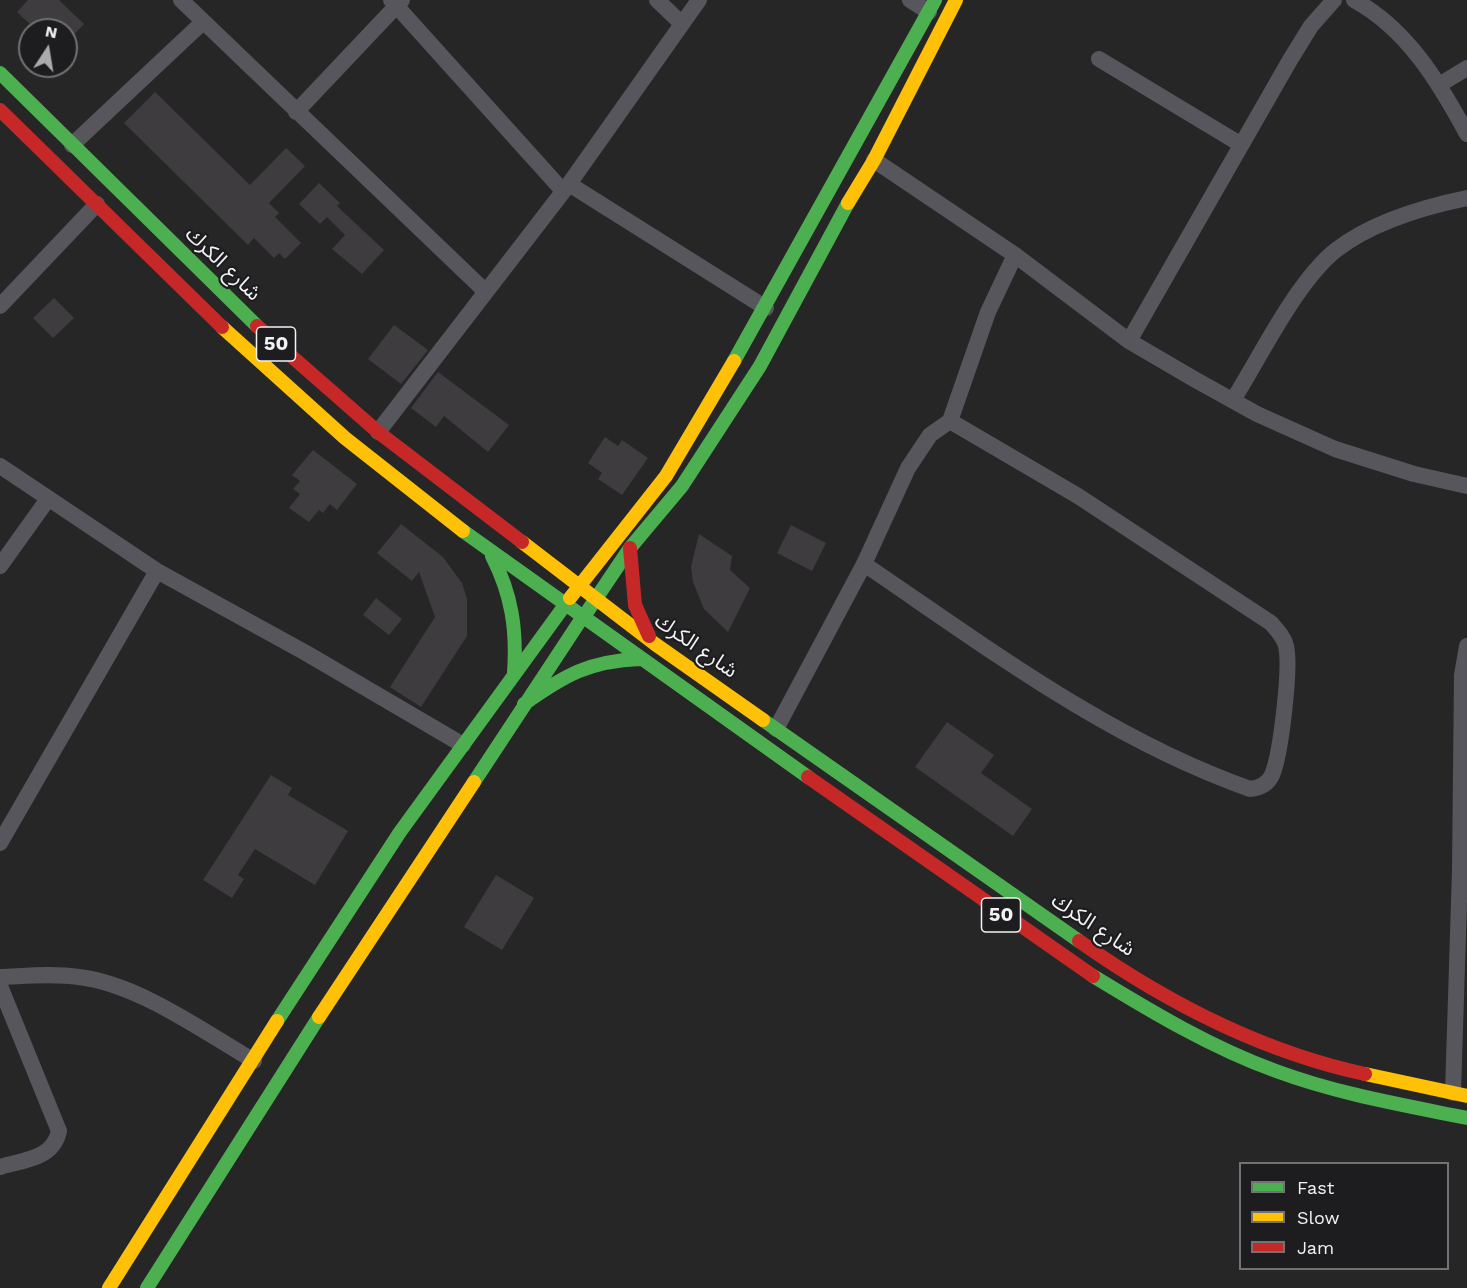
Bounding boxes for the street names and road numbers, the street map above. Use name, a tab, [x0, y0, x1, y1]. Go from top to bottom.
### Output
street label: شارع الكرك	[180, 222, 266, 306]
road number: 50	[256, 327, 296, 361]
street label: شارع الكرك	[650, 608, 742, 684]
street label: شارع الكرك	[1046, 888, 1140, 962]
road number: 50	[982, 898, 1020, 932]

